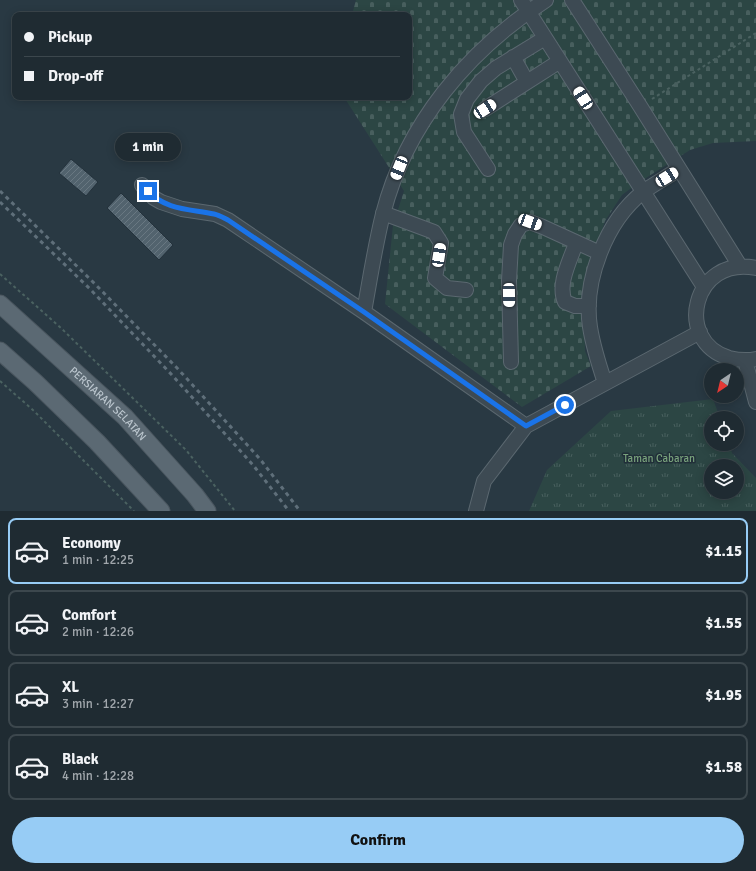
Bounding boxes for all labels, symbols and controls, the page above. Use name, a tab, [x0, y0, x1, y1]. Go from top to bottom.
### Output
text: Pickup	[48, 28, 92, 46]
text: Drop-off	[48, 67, 103, 85]
car	[571, 85, 595, 111]
car	[472, 97, 498, 121]
callout: 1 min	[115, 133, 181, 161]
text: 1 min	[132, 139, 164, 155]
car	[389, 155, 409, 181]
car	[654, 166, 680, 188]
route end	[139, 182, 157, 200]
car	[517, 212, 543, 232]
car	[431, 242, 447, 268]
car	[503, 283, 515, 307]
north arrow	[704, 363, 744, 403]
map controls	[704, 363, 744, 499]
street label: PERSIARAN SELATAN	[67, 364, 149, 443]
route start	[556, 396, 574, 414]
button: locate	[704, 411, 744, 451]
park label: Taman Cabaran	[623, 452, 695, 465]
button: layers	[704, 459, 744, 499]
icon: car	[14, 533, 50, 569]
text: Economy	[62, 534, 121, 552]
text: $1.15	[705, 542, 742, 560]
text: 1 min · 12:25	[62, 552, 134, 568]
icon: car	[14, 605, 50, 641]
text: Comfort	[62, 606, 116, 624]
text: $1.55	[705, 614, 742, 632]
text: 2 min · 12:26	[62, 624, 134, 640]
icon: car	[14, 677, 50, 713]
text: XL	[62, 678, 79, 696]
text: $1.95	[705, 686, 742, 704]
text: 3 min · 12:27	[62, 696, 134, 712]
icon: car	[14, 749, 50, 785]
text: Black	[62, 750, 99, 768]
text: $1.58	[705, 758, 742, 776]
text: 4 min · 12:28	[62, 768, 134, 784]
button: Confirm	[12, 817, 744, 863]

